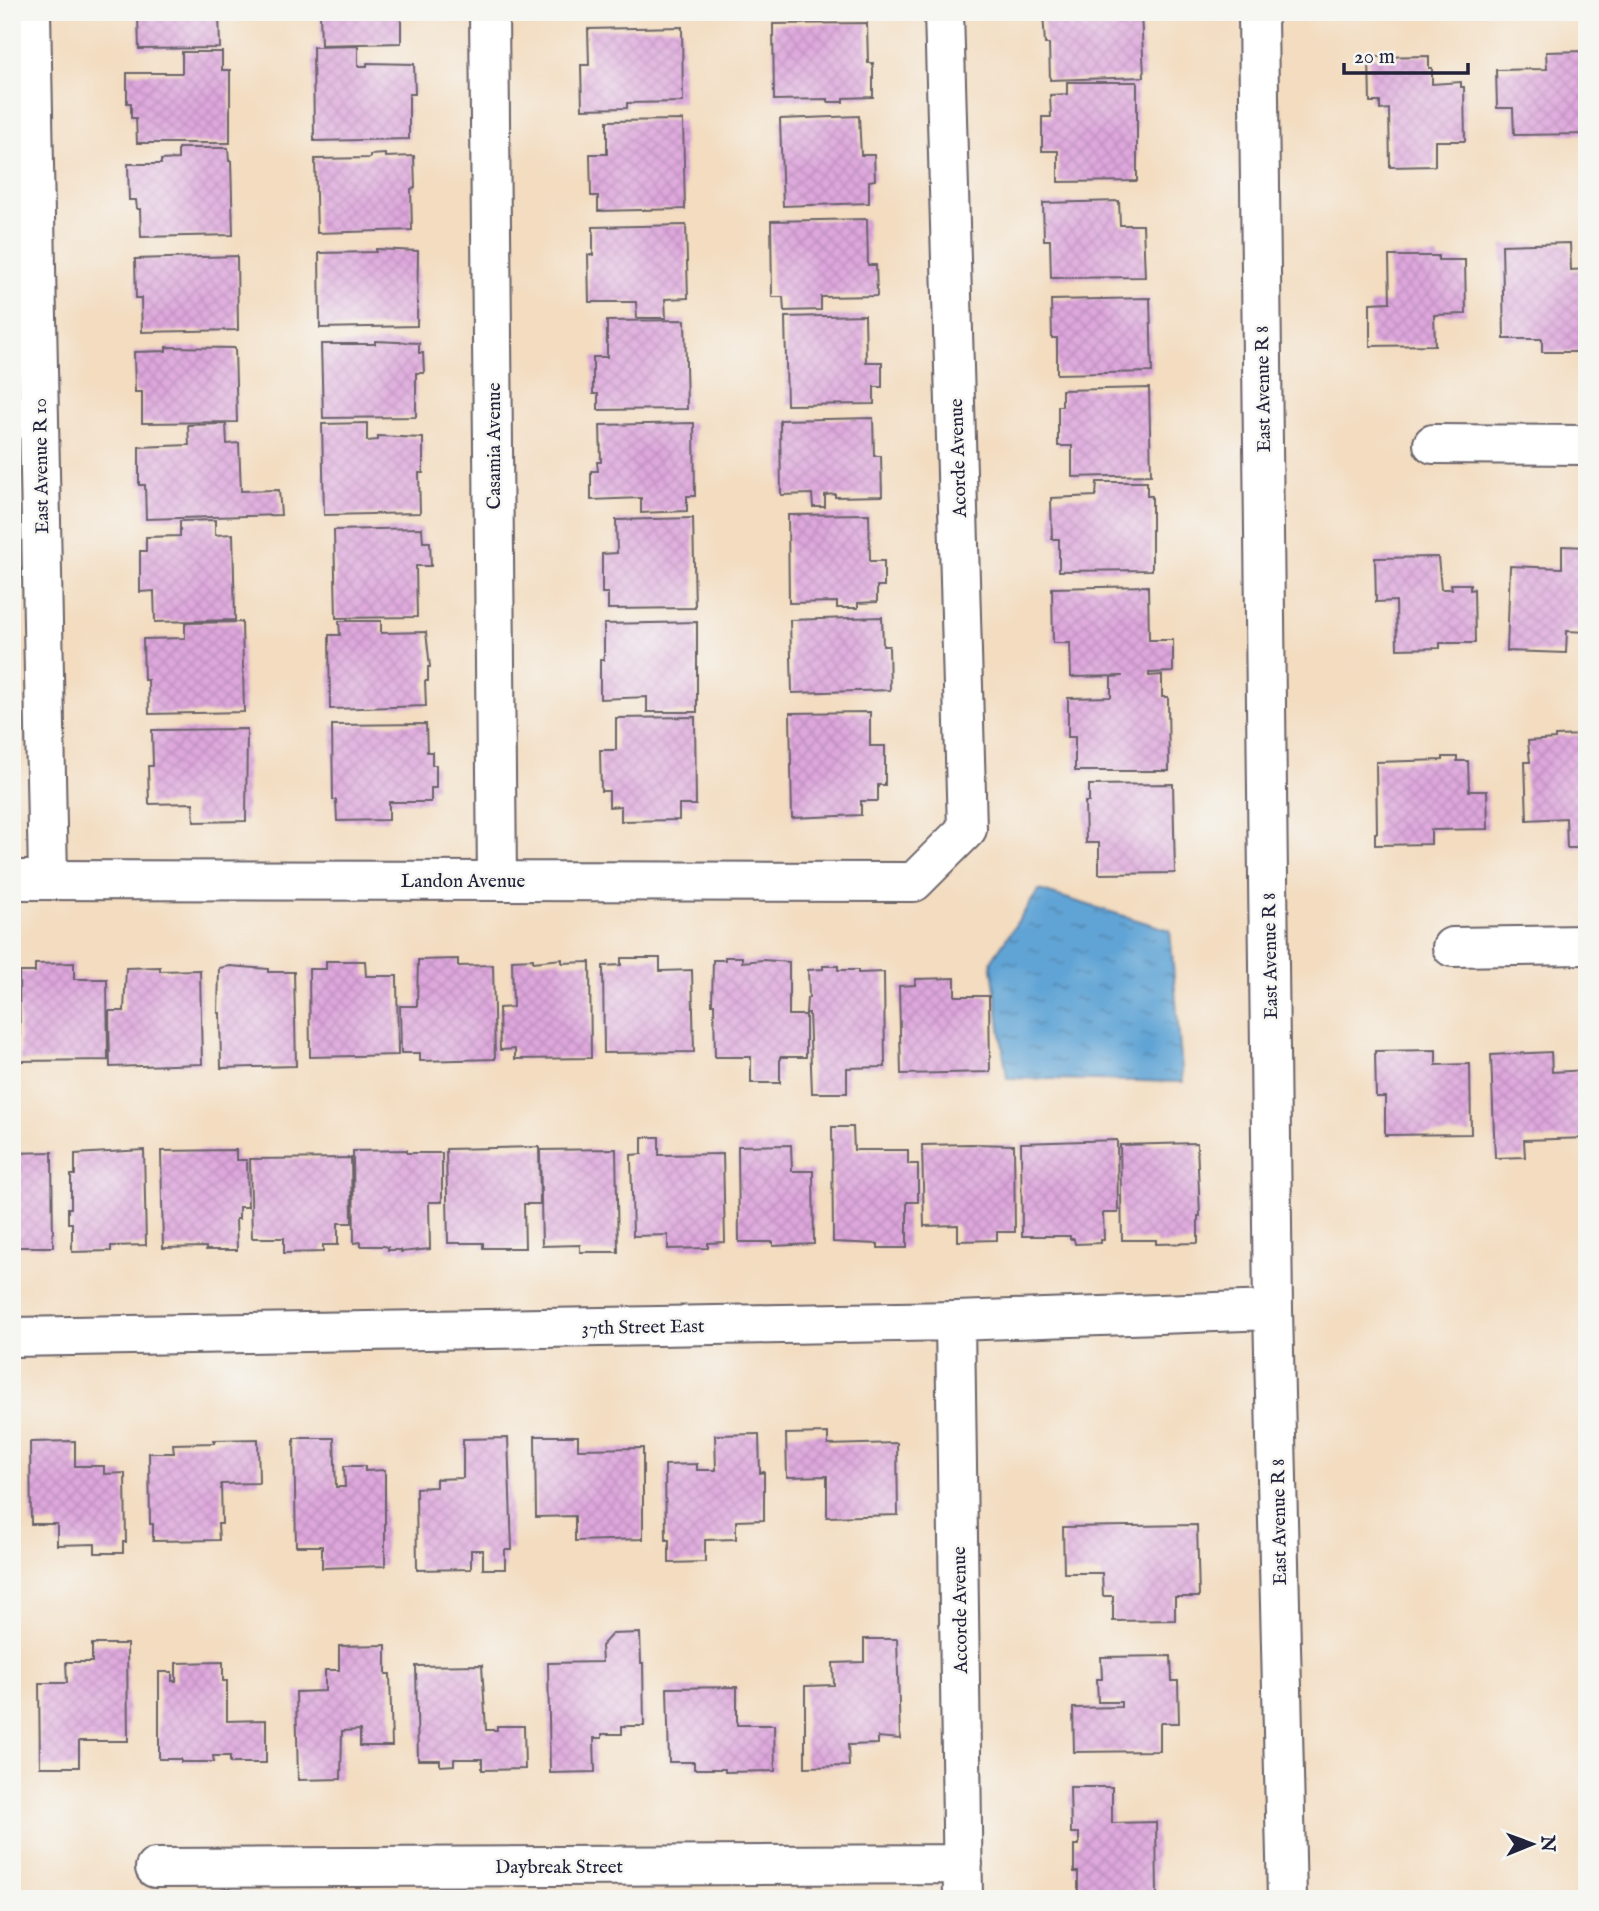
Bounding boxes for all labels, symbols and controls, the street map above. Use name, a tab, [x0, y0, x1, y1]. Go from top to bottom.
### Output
scale bar	[1344, 32, 1468, 76]
text: 20 m	[1354, 44, 1395, 71]
street label: East Avenue R 8	[1251, 325, 1277, 453]
street label: Casamia Avenue	[483, 382, 507, 509]
street label: East Avenue R 10	[29, 398, 55, 534]
street label: Acorde Avenue	[945, 398, 973, 519]
street label: Landon Avenue	[401, 870, 526, 894]
street label: East Avenue R 8	[1258, 892, 1284, 1020]
street label: 37th Street East	[581, 1315, 705, 1341]
street label: East Avenue R 8	[1267, 1458, 1293, 1586]
street label: Accorde Avenue	[948, 1546, 974, 1675]
north arrow	[1498, 1810, 1568, 1880]
text: N	[1535, 1834, 1559, 1853]
street label: Daybreak Street	[495, 1856, 624, 1880]

